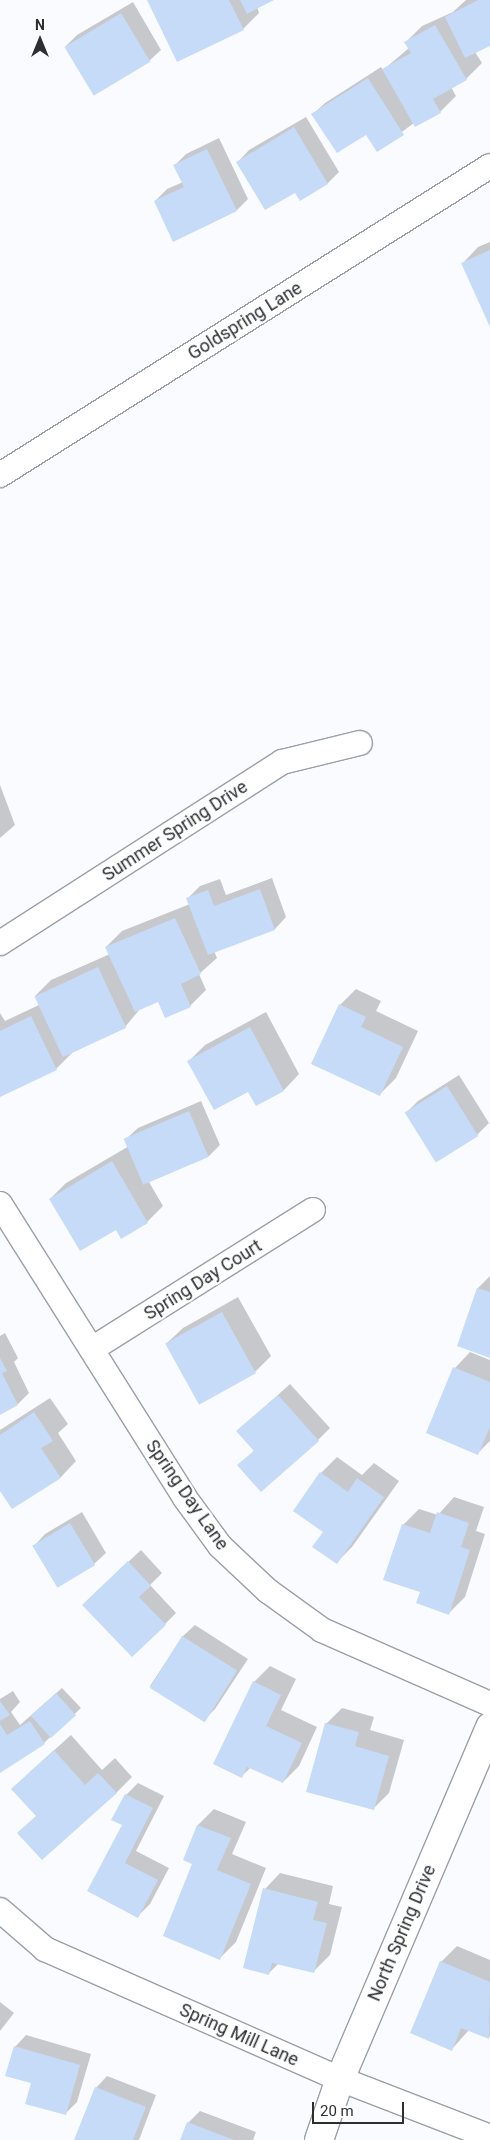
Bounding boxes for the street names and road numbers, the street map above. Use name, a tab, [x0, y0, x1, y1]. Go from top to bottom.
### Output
street label: Goldspring Lane	[184, 277, 306, 365]
street label: Summer Spring Drive	[98, 776, 252, 886]
street label: Spring Day Court	[140, 1235, 266, 1325]
street label: Spring Day Lane	[141, 1436, 233, 1554]
street label: North Spring Drive	[364, 1862, 440, 2004]
street label: Spring Mill Lane	[176, 1999, 302, 2071]

